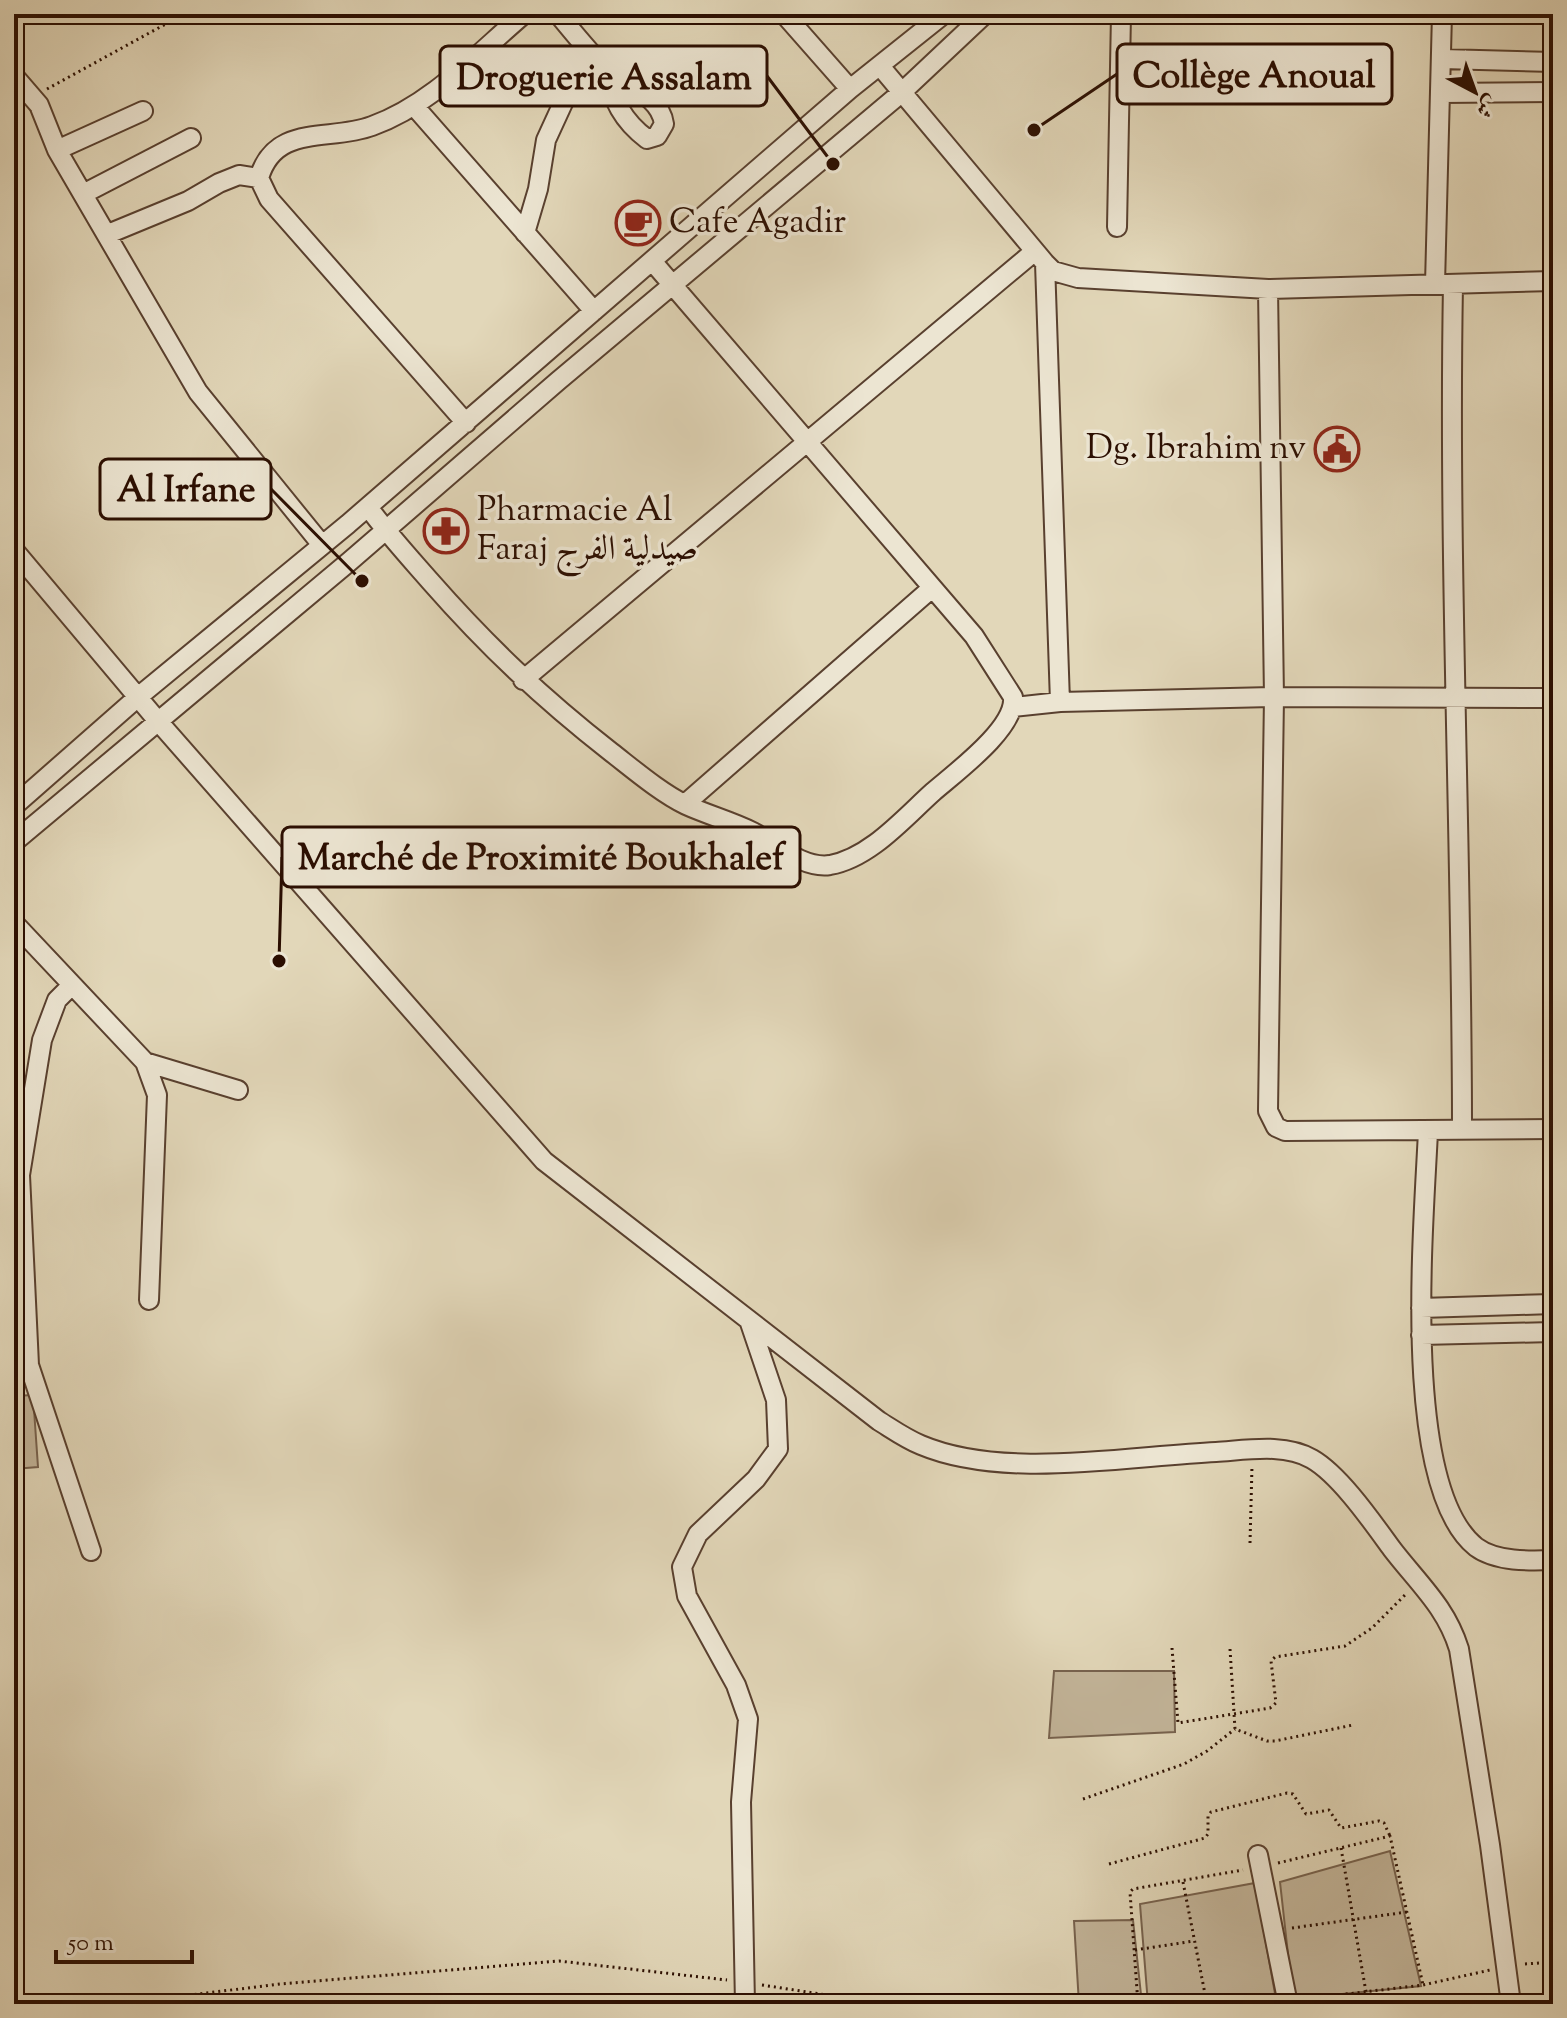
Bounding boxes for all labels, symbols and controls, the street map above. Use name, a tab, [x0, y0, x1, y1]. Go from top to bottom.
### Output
callout: Collège Anoual	[1117, 44, 1392, 104]
callout: Droguerie Assalam	[440, 46, 767, 106]
text: Collège Anoual	[1132, 52, 1376, 104]
north arrow	[1435, 52, 1515, 132]
text: Droguerie Assalam	[456, 54, 752, 106]
text: ش	[1467, 86, 1505, 124]
cafe icon: Cafe Agadir	[614, 199, 662, 247]
place label: Cafe Agadir	[669, 199, 846, 248]
place label: Dg. Ibrahim nv	[1086, 425, 1306, 474]
public building icon: Dg. Ibrahim nv	[1313, 425, 1361, 473]
callout: Al Irfane	[100, 459, 271, 519]
text: Al Irfane	[117, 466, 255, 518]
place label: Pharmacie Al Faraj صيدلية الفرج	[477, 487, 698, 577]
pharmacy icon: Pharmacie Al Faraj صيدلية الفرج	[422, 507, 470, 555]
callout: Marché de Proximité Boukhalef	[282, 827, 800, 887]
text: Marché de Proximité Boukhalef	[298, 834, 787, 886]
scale bar	[56, 1914, 192, 1964]
text: 50 m	[66, 1927, 114, 1961]

